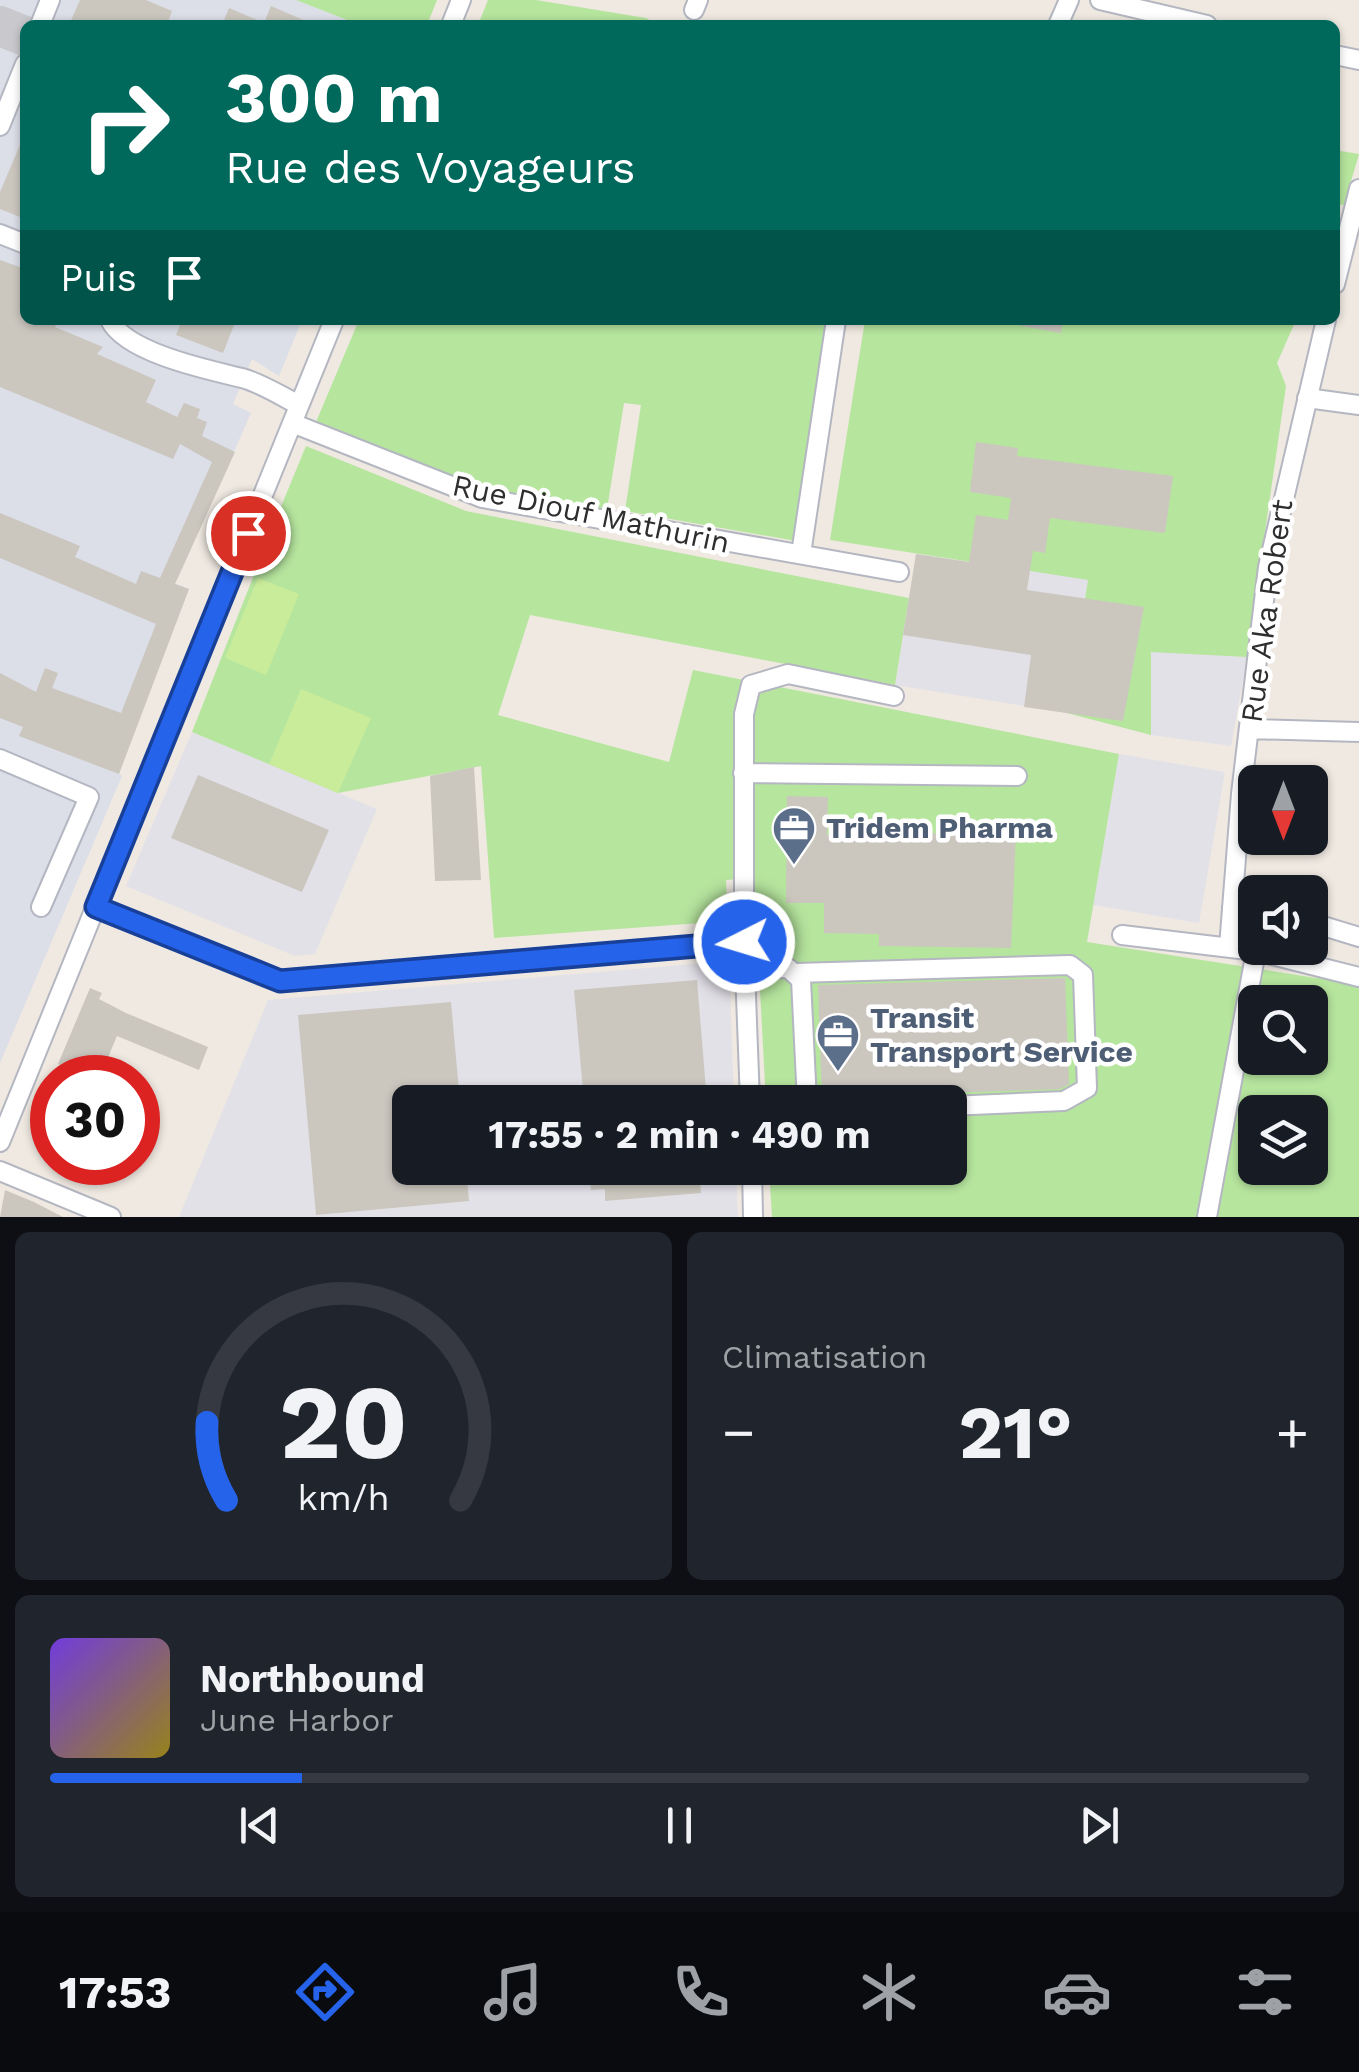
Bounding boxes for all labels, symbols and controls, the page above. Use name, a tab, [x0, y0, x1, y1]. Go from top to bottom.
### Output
text: 300 m	[225, 57, 443, 139]
icon: right	[60, 60, 190, 190]
text: Rue des Voyageurs	[225, 141, 636, 194]
icon: arrive	[157, 250, 212, 305]
text: Puis	[60, 256, 137, 300]
street label: Rue Diouf Mathurin	[449, 467, 733, 560]
pin	[206, 491, 291, 576]
street label: Rue Aka Robert	[1234, 497, 1300, 725]
icon: arrive	[221, 506, 276, 561]
north arrow	[1238, 765, 1328, 855]
map controls	[1238, 765, 1328, 1185]
office icon: Tridem Pharma	[771, 805, 817, 866]
place label: Tridem Pharma	[826, 810, 1053, 845]
button: sound	[1238, 875, 1328, 965]
position arrow	[692, 890, 796, 994]
button: search	[1238, 985, 1328, 1075]
place label: Transit Transport Service	[870, 1000, 1133, 1069]
office icon: Transit Transport Service	[815, 1012, 861, 1073]
speed limit sign: 30	[30, 1055, 160, 1185]
button: layers	[1238, 1095, 1328, 1185]
text: 17:55 · 2 min · 490 m	[489, 1113, 870, 1157]
text: Climatisation	[722, 1338, 927, 1376]
text: 20	[279, 1361, 408, 1483]
text: 21°	[958, 1388, 1073, 1476]
text: −	[722, 1400, 755, 1464]
text: +	[1276, 1400, 1309, 1464]
text: km/h	[297, 1477, 390, 1519]
text: Northbound	[200, 1657, 425, 1701]
text: June Harbor	[200, 1701, 394, 1739]
icon: previous	[232, 1798, 287, 1853]
icon: pause	[652, 1798, 707, 1853]
icon: next	[1072, 1798, 1127, 1853]
icon: directions	[290, 1957, 360, 2027]
icon: music	[478, 1957, 548, 2027]
icon: phone	[666, 1957, 736, 2027]
icon: climate	[854, 1957, 924, 2027]
icon: car	[1042, 1957, 1112, 2027]
icon: filters	[1230, 1957, 1300, 2027]
text: 17:53	[59, 1966, 172, 2019]

